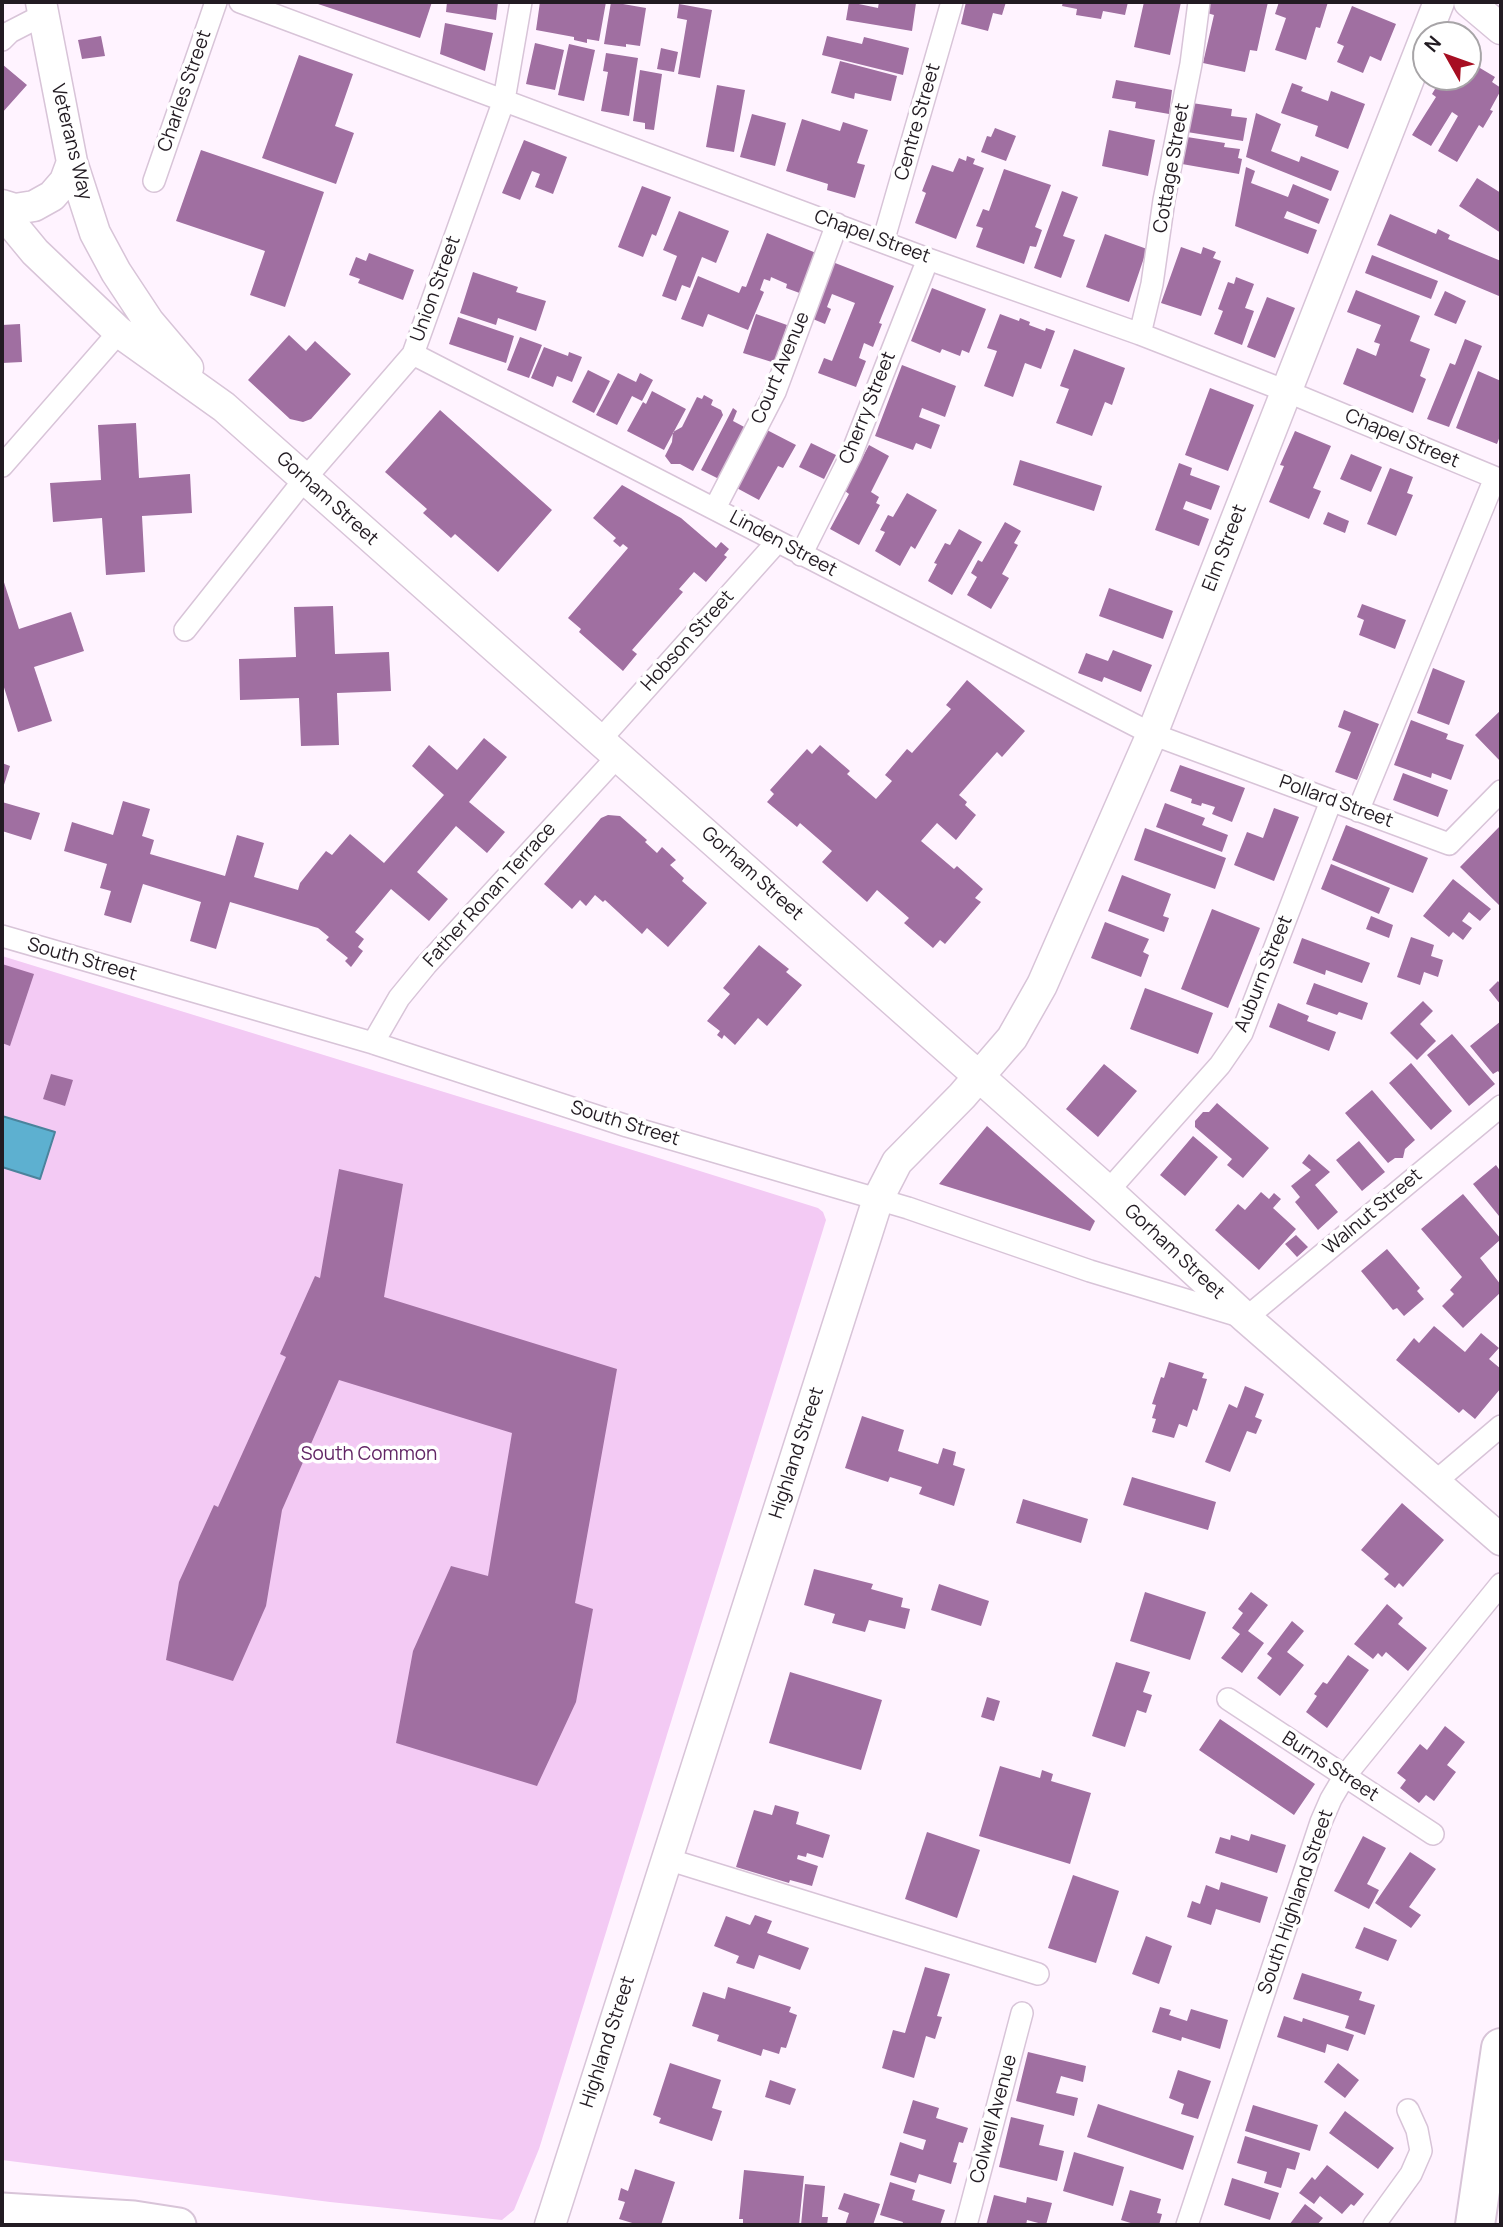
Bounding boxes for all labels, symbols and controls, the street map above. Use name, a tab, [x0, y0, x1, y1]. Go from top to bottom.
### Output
north arrow	[1412, 21, 1482, 91]
street label: Charles Street	[153, 27, 217, 155]
text: N	[1418, 30, 1447, 57]
street label: Centre Street	[890, 61, 946, 183]
street label: Veterans Way	[46, 82, 96, 202]
street label: Cottage Street	[1149, 101, 1195, 235]
street label: Chapel Street	[811, 205, 933, 269]
street label: Union Street	[406, 233, 466, 345]
street label: Court Avenue	[747, 309, 815, 427]
street label: Cherry Street	[835, 348, 901, 468]
street label: Chapel Street	[1341, 405, 1463, 473]
street label: Gorham Street	[271, 447, 383, 551]
street label: Elm Street	[1198, 501, 1252, 595]
street label: Linden Street	[725, 506, 841, 582]
street label: Hobson Street	[637, 586, 739, 696]
street label: Pollard Street	[1276, 771, 1396, 833]
street label: Father Ronan Terrace	[419, 818, 561, 972]
street label: Gorham Street	[696, 822, 808, 926]
street label: Auburn Street	[1230, 912, 1298, 1036]
street label: South Street	[25, 934, 139, 986]
street label: South Street	[568, 1097, 682, 1151]
street label: Walnut Street	[1319, 1164, 1427, 1260]
street label: Gorham Street	[1119, 1200, 1229, 1304]
street label: Highland Street	[765, 1384, 829, 1522]
park label: South Common	[301, 1444, 437, 1466]
street label: Burns Street	[1277, 1727, 1383, 1807]
street label: South Highland Street	[1254, 1807, 1338, 1997]
street label: Highland Street	[576, 1973, 640, 2111]
street label: Colwell Avenue	[966, 2052, 1022, 2186]

